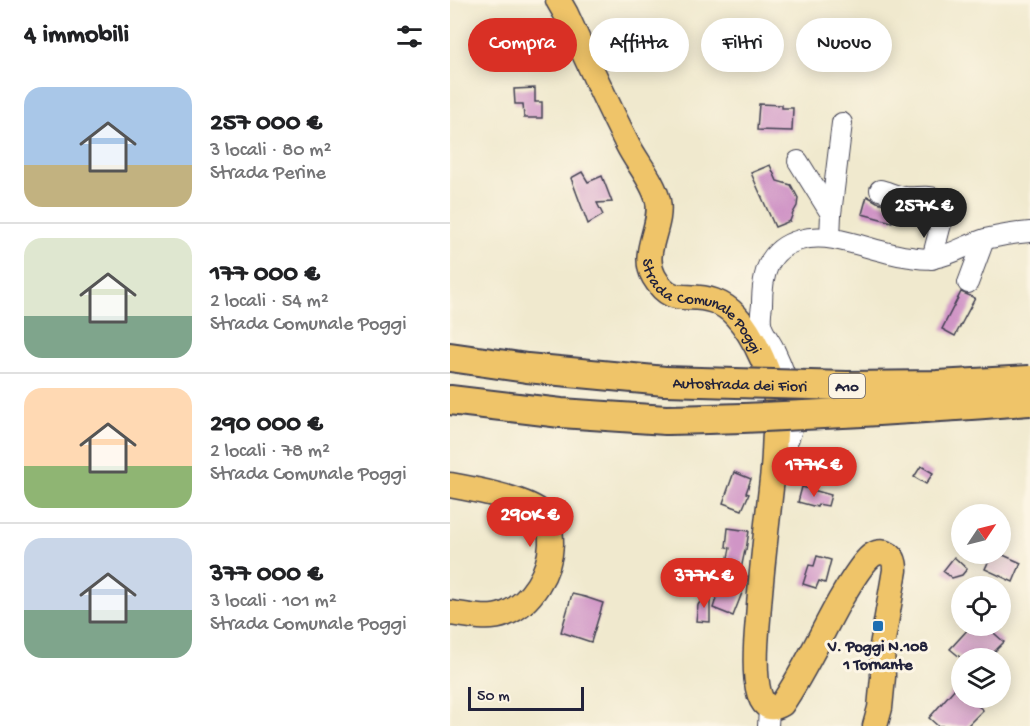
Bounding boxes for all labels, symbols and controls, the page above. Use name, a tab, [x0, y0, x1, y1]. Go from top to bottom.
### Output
chip: Compra	[468, 18, 577, 72]
chip: Affitta	[589, 18, 689, 72]
chip: Filtri	[701, 18, 784, 72]
chip: Nuovo	[796, 18, 892, 72]
icon: filters	[393, 20, 426, 53]
text: 4 immobili	[24, 21, 129, 52]
text: 257 000 €	[210, 109, 322, 140]
icon: home	[72, 111, 144, 183]
text: 3 locali · 80 m²	[210, 140, 331, 163]
text: Strada Perine	[210, 163, 326, 186]
pin: 257K €	[875, 188, 973, 239]
text: 257K €	[895, 196, 953, 219]
street label: Strada Comunale Poggi	[636, 258, 764, 358]
text: 177 000 €	[210, 260, 320, 291]
icon: home	[72, 262, 144, 334]
text: 2 locali · 54 m²	[210, 291, 329, 314]
text: Strada Comunale Poggi	[210, 314, 407, 337]
road number: A10	[829, 374, 865, 398]
street label: Autostrada dei Fiori	[672, 375, 808, 398]
text: 290 000 €	[210, 410, 323, 441]
icon: home	[72, 412, 144, 484]
text: 2 locali · 78 m²	[210, 441, 330, 464]
pin: 177K €	[765, 447, 863, 498]
text: 177K €	[786, 455, 842, 478]
text: Strada Comunale Poggi	[210, 464, 407, 487]
pin: 290K €	[481, 497, 579, 548]
north arrow	[951, 504, 1011, 564]
map controls	[951, 504, 1011, 708]
text: 290K €	[501, 505, 559, 528]
pin: 377K €	[655, 558, 753, 609]
text: 377 000 €	[210, 560, 323, 591]
icon: home	[72, 562, 144, 634]
text: 377K €	[675, 566, 733, 589]
button: locate	[951, 576, 1011, 636]
text: 3 locali · 101 m²	[210, 591, 337, 614]
text: Strada Comunale Poggi	[210, 614, 407, 637]
marker: V. Poggi N.108 1 Tornante	[871, 619, 885, 633]
place label: V. Poggi N.108 1 Tornante	[827, 639, 928, 676]
button: layers	[951, 648, 1011, 708]
scale bar	[468, 684, 584, 712]
text: 50 m	[477, 688, 510, 707]

